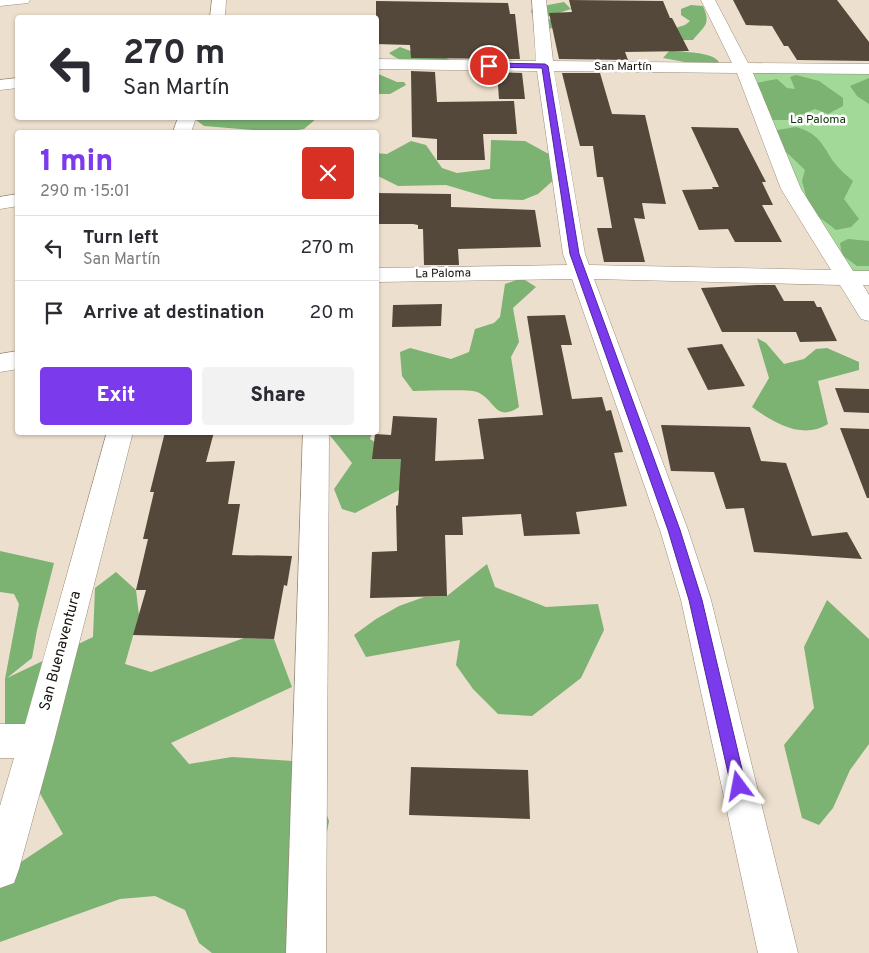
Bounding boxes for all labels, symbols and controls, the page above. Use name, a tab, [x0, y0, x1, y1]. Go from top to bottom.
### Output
text: 270 m	[123, 32, 225, 76]
icon: left	[40, 35, 105, 100]
pin	[468, 45, 510, 87]
icon: arrive	[475, 52, 503, 80]
street label: San Martín	[594, 59, 652, 75]
text: San Martín	[123, 75, 230, 102]
park label: La Paloma	[790, 112, 846, 128]
text: 1 min	[40, 144, 113, 181]
button: close	[302, 147, 354, 199]
text: 290 m · 15:01	[40, 182, 130, 202]
text: Turn left	[83, 226, 159, 250]
icon: left	[40, 234, 68, 262]
text: 270 m	[300, 236, 354, 260]
text: San Martín	[83, 250, 161, 270]
street label: La Paloma	[415, 266, 471, 282]
icon: arrive	[40, 299, 68, 327]
text: Arrive at destination	[83, 301, 264, 325]
text: 20 m	[310, 301, 354, 325]
button: Exit	[40, 367, 192, 425]
button: Share	[202, 367, 354, 425]
street label: San Buenaventura	[36, 589, 86, 713]
position arrow	[712, 759, 764, 811]

